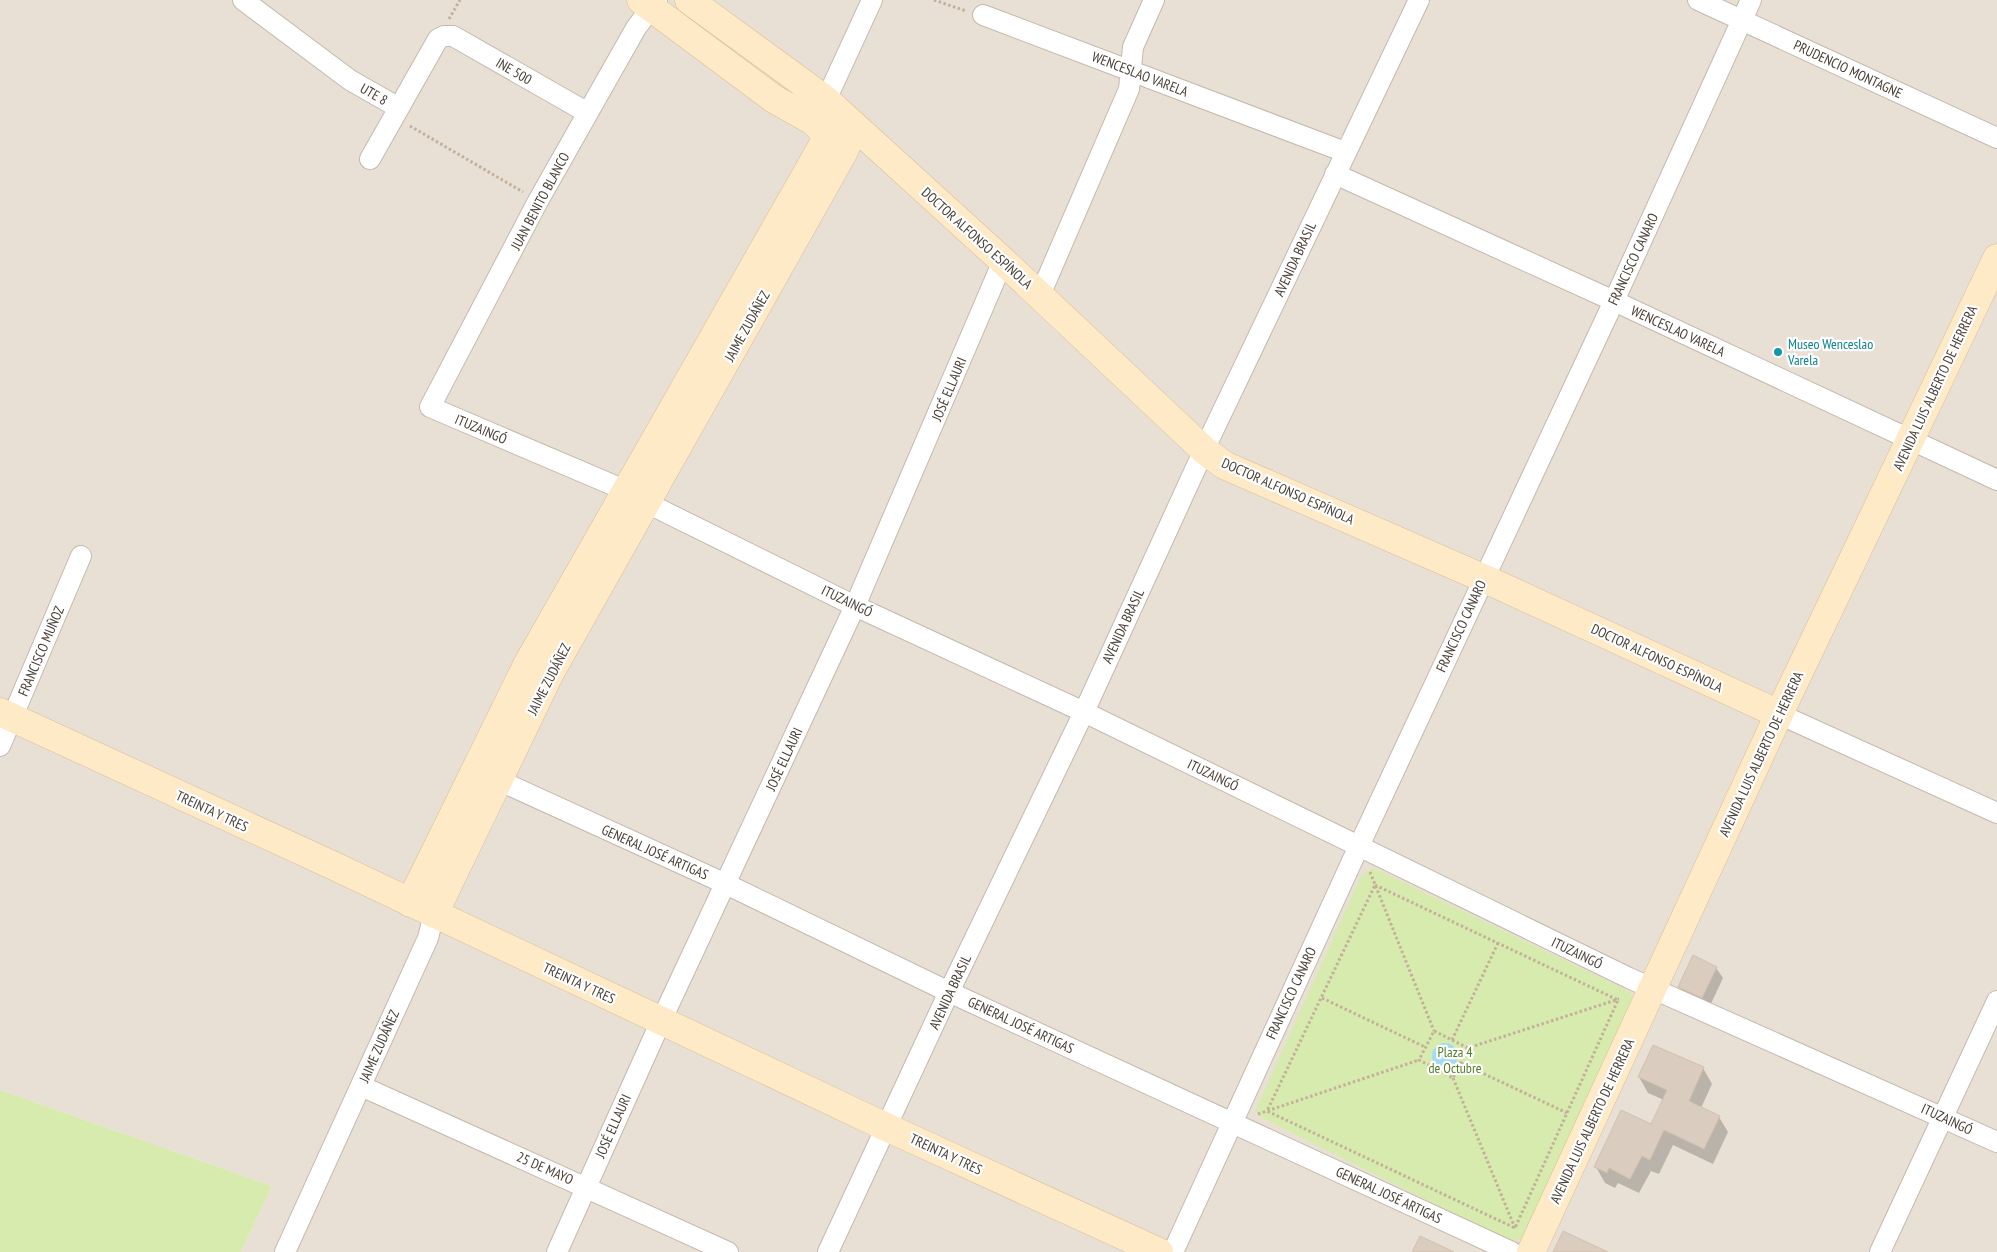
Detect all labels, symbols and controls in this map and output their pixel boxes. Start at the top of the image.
street label: PRUDENCIO MONTAGNE [1791,36,1905,102]
street label: WENCESLAO VARELA [1089,47,1191,101]
street label: INE 500 [493,54,535,88]
street label: UTE 8 [357,79,391,109]
street label: JUAN BENITO BLANCO [506,149,573,254]
street label: DOCTOR ALFONSO ESPÍNOLA [918,183,1037,293]
street label: FRANCISCO CANARO [1604,210,1662,308]
street label: AVENIDA BRASIL [1270,219,1320,299]
street label: JAIME ZUDÁÑEZ [720,288,774,365]
street label: WENCESLAO VARELA [1628,301,1728,361]
street label: AVENIDA LUIS ALBERTO DE HERRERA [1889,302,1981,473]
place label: Museo Wenceslao Varela [1787,335,1873,369]
marker: Museo Wenceslao Varela [1772,346,1784,358]
street label: JOSÉ ELLAURI [927,354,970,425]
street label: ITUZAINGÓ [452,410,510,448]
street label: DOCTOR ALFONSO ESPÍNOLA [1219,454,1357,528]
street label: FRANCISCO CANARO [1432,577,1490,675]
street label: ITUZAINGÓ [818,581,876,621]
street label: AVENIDA BRASIL [1098,586,1148,666]
street label: FRANCISCO MUÑOZ [14,603,68,699]
street label: DOCTOR ALFONSO ESPÍNOLA [1588,620,1726,697]
street label: JAIME ZUDÁÑEZ [523,640,575,719]
street label: AVENIDA LUIS ALBERTO DE HERRERA [1715,668,1807,839]
street label: JOSÉ ELLAURI [761,725,806,794]
street label: ITUZAINGÓ [1184,755,1242,795]
street label: TREINTA Y TRES [173,786,251,836]
street label: GENERAL JOSÉ ARTIGAS [599,820,711,884]
street label: ITUZAINGÓ [1548,933,1606,973]
street label: FRANCISCO CANARO [1262,944,1320,1042]
street label: AVENIDA BRASIL [925,952,975,1032]
street label: TREINTA Y TRES [540,958,618,1008]
street label: GENERAL JOSÉ ARTIGAS [965,993,1077,1057]
street label: JAIME ZUDÁÑEZ [355,1007,403,1086]
street label: AVENIDA LUIS ALBERTO DE HERRERA [1546,1035,1638,1206]
park label: Plaza 4 de Octubre [1428,1043,1482,1077]
street label: JOSÉ ELLAURI [591,1091,635,1161]
street label: ITUZAINGÓ [1918,1099,1976,1139]
street label: TREINTA Y TRES [907,1129,985,1179]
street label: 25 DE MAYO [514,1148,576,1189]
street label: GENERAL JOSÉ ARTIGAS [1333,1163,1445,1227]

